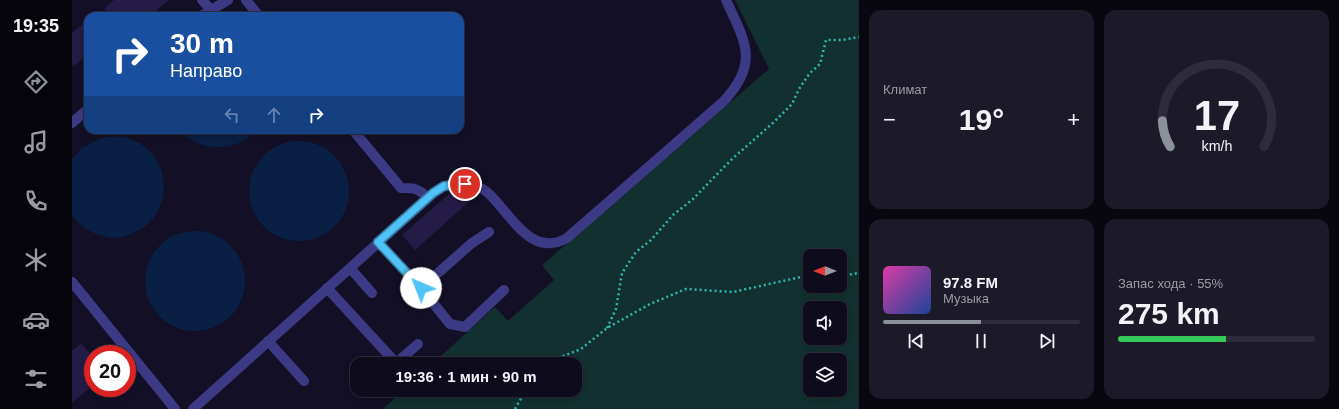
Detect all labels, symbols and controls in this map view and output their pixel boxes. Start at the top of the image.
text: 19:35 [13,16,59,36]
icon: right [104,28,156,80]
text: 30 m [170,28,234,59]
text: Направо [170,61,242,81]
icon: directions [22,68,50,96]
text: Климат [883,82,927,97]
text: 17 [1193,92,1240,139]
text: 19° [959,103,1004,136]
icon: left [221,104,243,126]
icon: ahead [263,104,285,126]
icon: right [305,104,327,126]
text: − [883,107,896,132]
text: + [1067,107,1080,132]
icon: music [22,128,50,156]
text: km/h [1201,138,1232,154]
pin [448,167,482,201]
icon: arrive [454,173,476,195]
icon: phone [22,187,50,215]
icon: climate [22,246,50,274]
north arrow [803,249,847,293]
map controls [803,249,847,397]
position arrow [400,267,442,309]
text: 97.8 FM [943,274,998,291]
text: Запас хода · 55% [1118,276,1223,291]
text: Музыка [943,291,989,306]
text: 275 km [1118,297,1220,330]
button: sound [803,301,847,345]
icon: car [22,306,50,334]
icon: previous [905,330,927,352]
icon: pause [970,330,992,352]
icon: next [1036,330,1058,352]
speed limit sign: 20 [84,345,136,397]
button: layers [803,353,847,397]
icon: filters [22,365,50,393]
text: 19:36 · 1 мин · 90 m [395,368,537,385]

